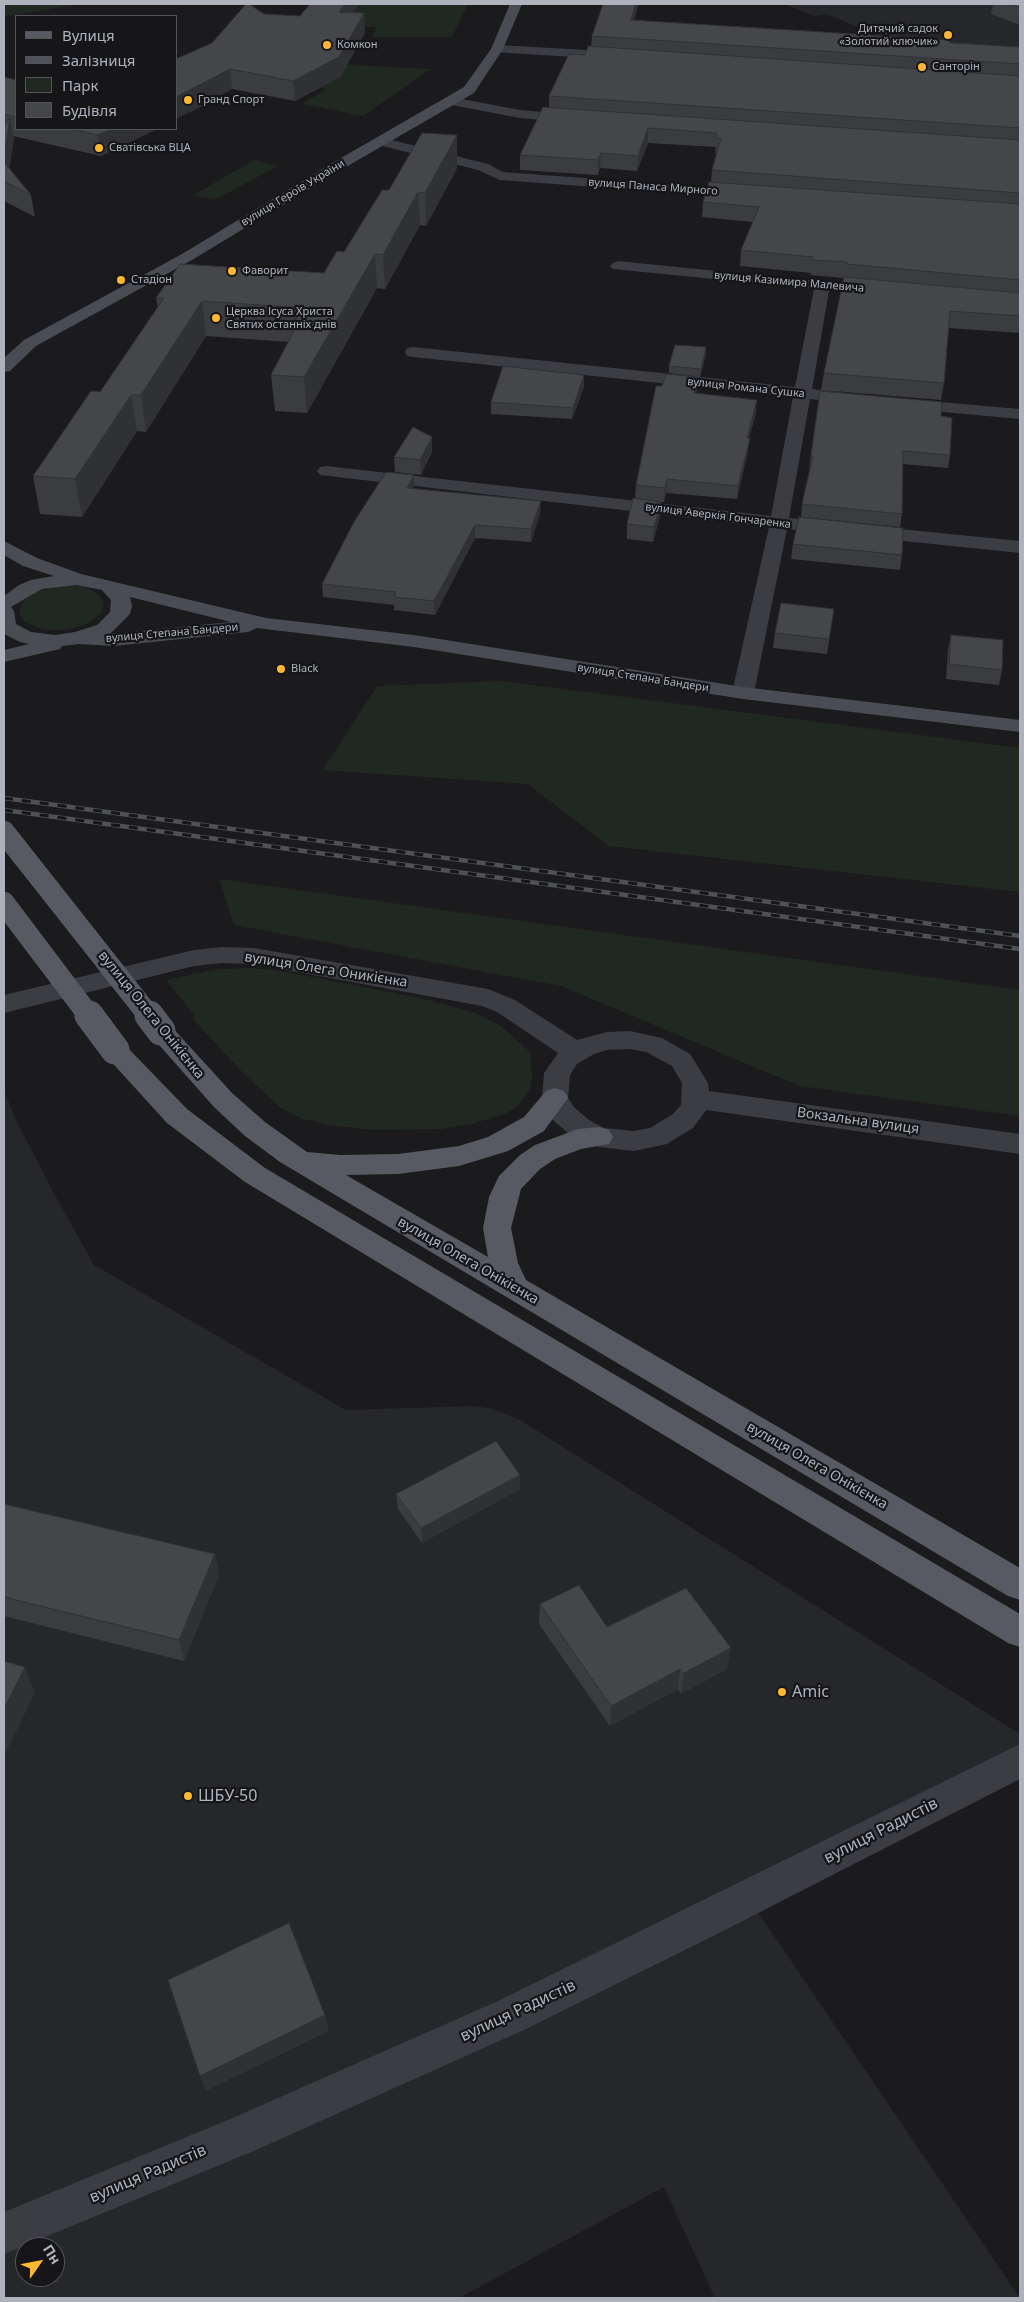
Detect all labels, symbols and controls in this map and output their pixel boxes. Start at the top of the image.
legend [15,15,178,130]
place label: Дитячий садок «Золотий ключик» [839,22,938,48]
text: Вулиця [62,25,115,45]
marker: Дитячий садок «Золотий ключик» [942,29,954,41]
place label: Комкон [337,38,378,52]
marker: Комкон [321,39,333,51]
text: Залізниця [62,50,135,70]
place label: Санторін [932,60,980,74]
marker: Санторін [916,61,928,73]
text: Парк [62,75,98,95]
place label: Гранд Спорт [198,93,264,107]
marker: Гранд Спорт [182,94,194,106]
text: Будівля [62,100,117,120]
place label: Сватівська ВЦА [109,141,191,155]
marker: Сватівська ВЦА [93,142,105,154]
street label: вулиця Героїв України [239,157,347,229]
street label: вулиця Панаса Мирного [588,176,718,198]
place label: Фаворит [242,264,288,278]
marker: Фаворит [226,265,238,277]
street label: вулиця Казимира Малевича [713,269,865,295]
place label: Стадіон [131,273,172,287]
marker: Стадіон [115,274,127,286]
place label: Церква Ісуса Христа Святих останніх днів [226,305,337,331]
marker: Церква Ісуса Христа Святих останніх днів [210,312,222,324]
street label: вулиця Романа Сушка [687,375,805,401]
street label: вулиця Аверкія Гончаренка [644,501,792,531]
street label: вулиця Степана Бандери [105,621,239,645]
street label: вулиця Степана Бандери [576,661,710,695]
place label: Black [291,662,318,676]
marker: Black [275,663,287,675]
street label: вулиця Олега Онікієнка [94,948,208,1082]
street label: вулиця Олега Оникієнка [243,949,409,991]
street label: Вокзальна вулиця [796,1104,920,1138]
street label: вулиця Олега Онікієнка [395,1214,541,1308]
street label: вулиця Олега Онікієнка [744,1419,890,1513]
place label: Amic [792,1682,829,1702]
marker: Amic [776,1686,788,1698]
place label: ШБУ-50 [198,1786,257,1806]
marker: ШБУ-50 [182,1790,194,1802]
street label: вулиця Радистів [821,1794,941,1868]
street label: вулиця Радистів [457,1976,579,2046]
street label: вулиця Радистів [87,2141,209,2207]
north arrow [15,2237,65,2287]
text: Пн [39,2241,66,2268]

